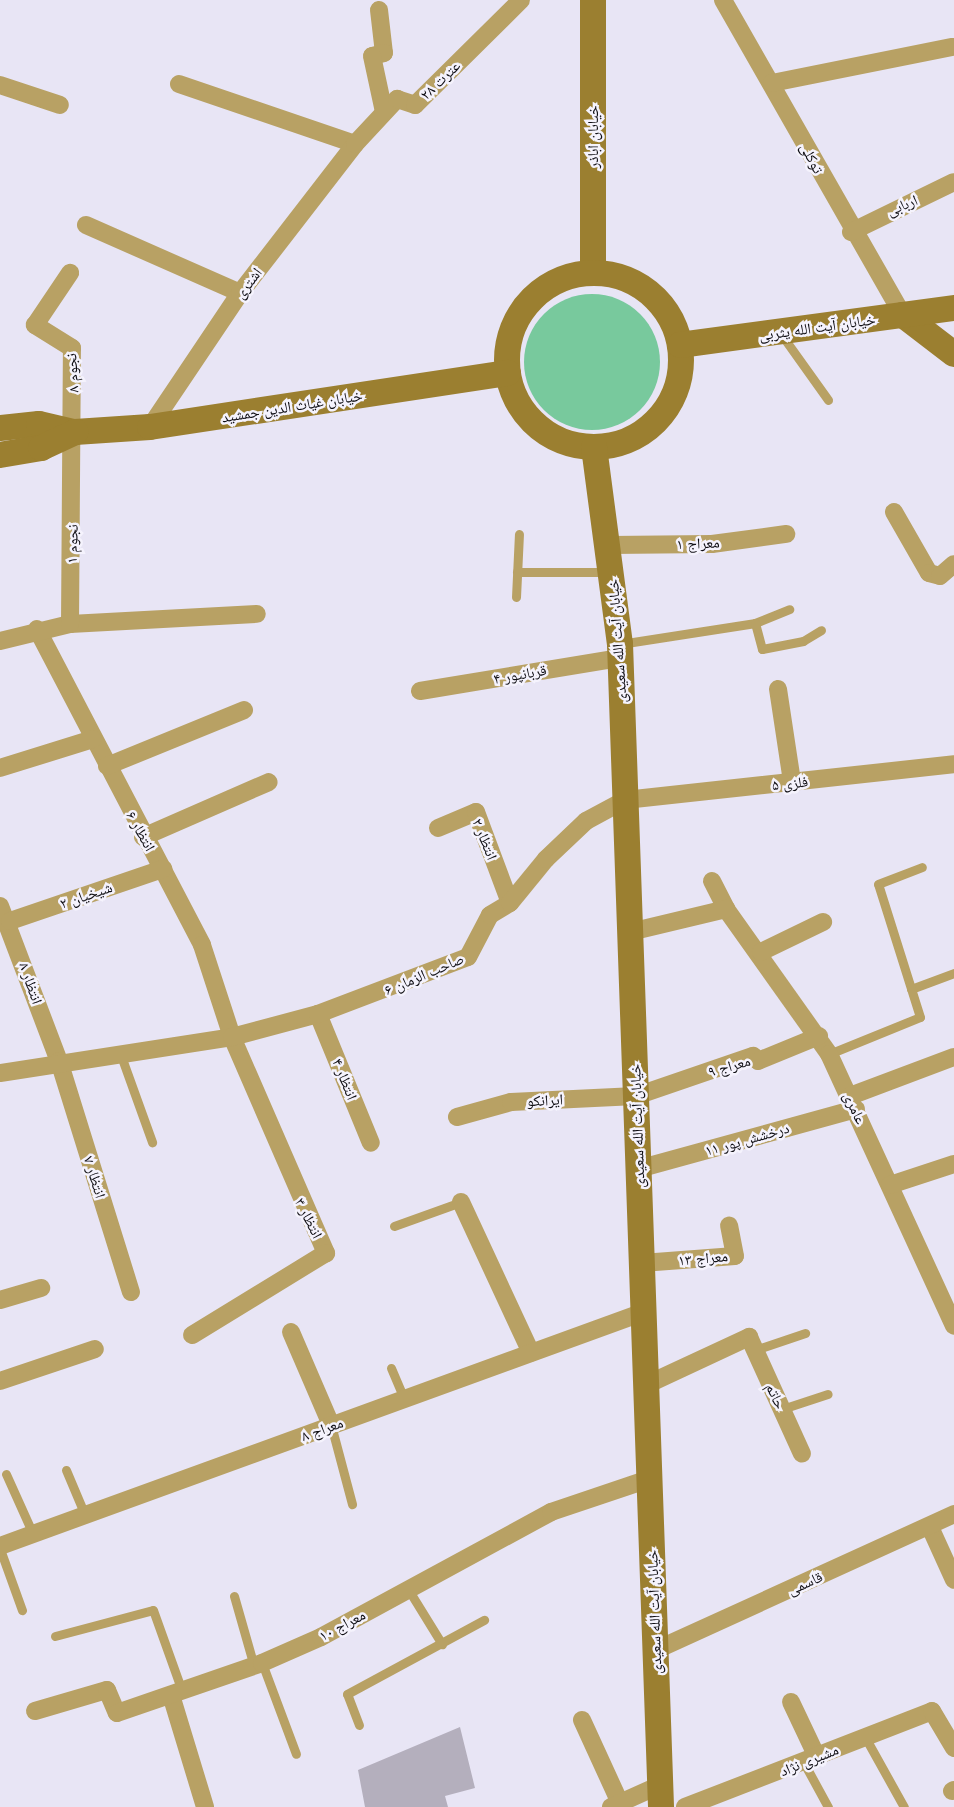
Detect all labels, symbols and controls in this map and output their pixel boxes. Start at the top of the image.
street label: عترت ۲۸ [416,57,464,103]
street label: خیابان اباذر [584,105,602,169]
street label: توکلی [796,139,828,177]
street label: اربابی [884,191,920,219]
street label: اشتری [231,264,265,302]
street label: خیابان آیت الله یثربی [758,310,876,344]
street label: نجوم ۸ [62,353,82,393]
street label: خیابان غیاث الدین جمشید [220,386,364,426]
street label: نجوم ۱ [63,524,81,564]
street label: معراج ۱ [676,533,720,553]
street label: خیابان آیت الله سعیدی [604,578,630,704]
street label: قربانپور ۴ [492,660,548,688]
street label: فلزی ۵ [771,772,809,794]
street label: انتظار ۶ [123,808,159,854]
street label: انتظار ۲ [469,816,501,862]
street label: شیخیان ۲ [57,878,115,912]
street label: صاحب الزمان ۶ [381,949,467,999]
street label: انتظار ۸ [15,960,47,1006]
street label: معراج ۹ [706,1051,752,1081]
street label: انتظار ۴ [329,1056,361,1102]
street label: خیابان آیت الله سعیدی [626,1064,648,1188]
street label: عامری [840,1089,870,1127]
street label: ایرانکو [526,1090,564,1110]
street label: درخشش پور ۱۱ [703,1118,791,1160]
street label: انتظار ۷ [80,1154,110,1200]
street label: انتظار ۳ [291,1195,327,1241]
street label: معراج ۱۳ [677,1247,729,1269]
street label: حاتم [762,1380,790,1412]
street label: معراج ۸ [299,1413,345,1445]
street label: خیابان آیت الله سعیدی [643,1550,665,1674]
street label: قاسمی [785,1567,825,1599]
street label: معراج ۱۰ [316,1605,368,1645]
street label: مشیری نژاد [777,1740,841,1780]

